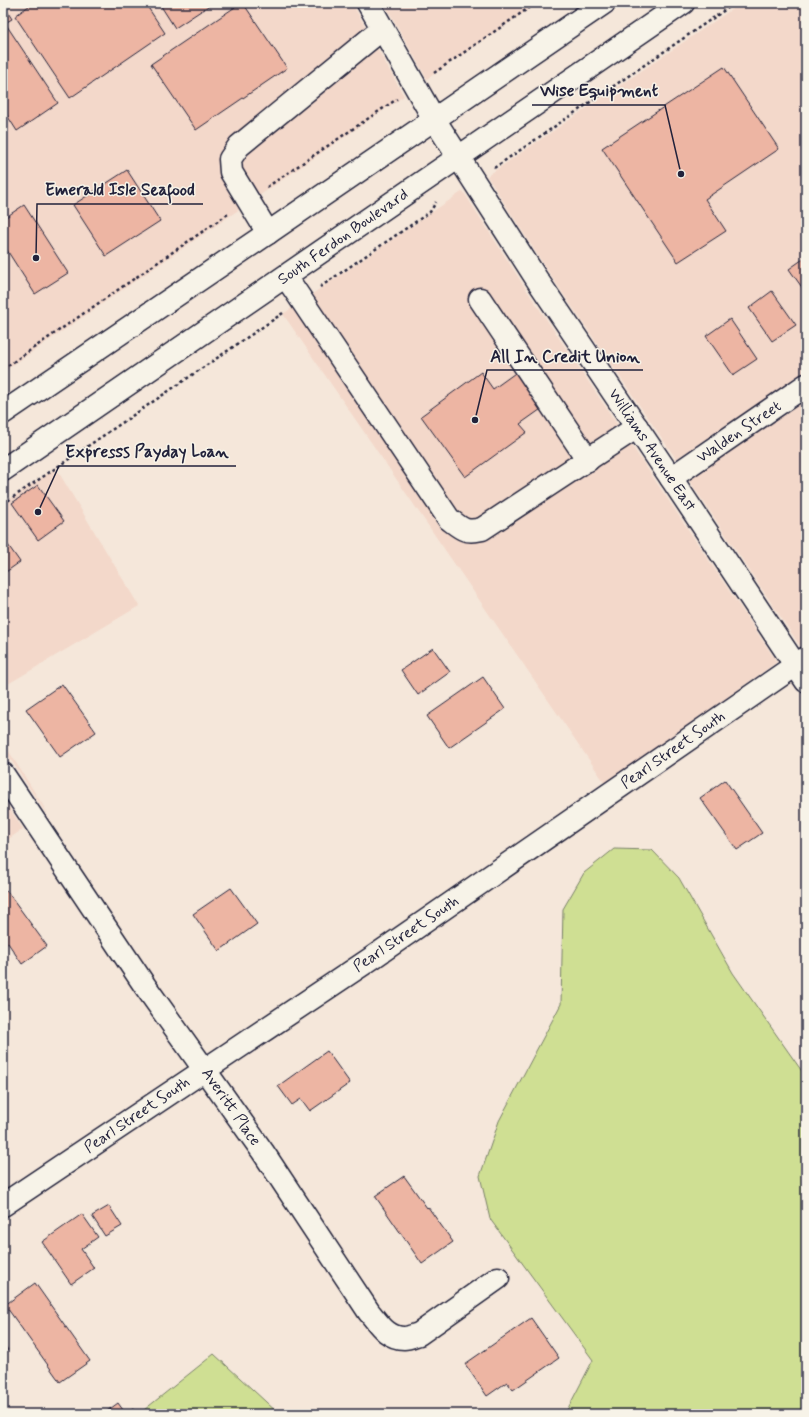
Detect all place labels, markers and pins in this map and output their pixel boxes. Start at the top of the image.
callout: Wise Equipment [532,76,665,105]
callout: Emerald Isle Seafood [37,175,203,204]
callout: All In Credit Union [487,341,643,370]
callout: Expresss Payday Loan [59,437,236,466]

